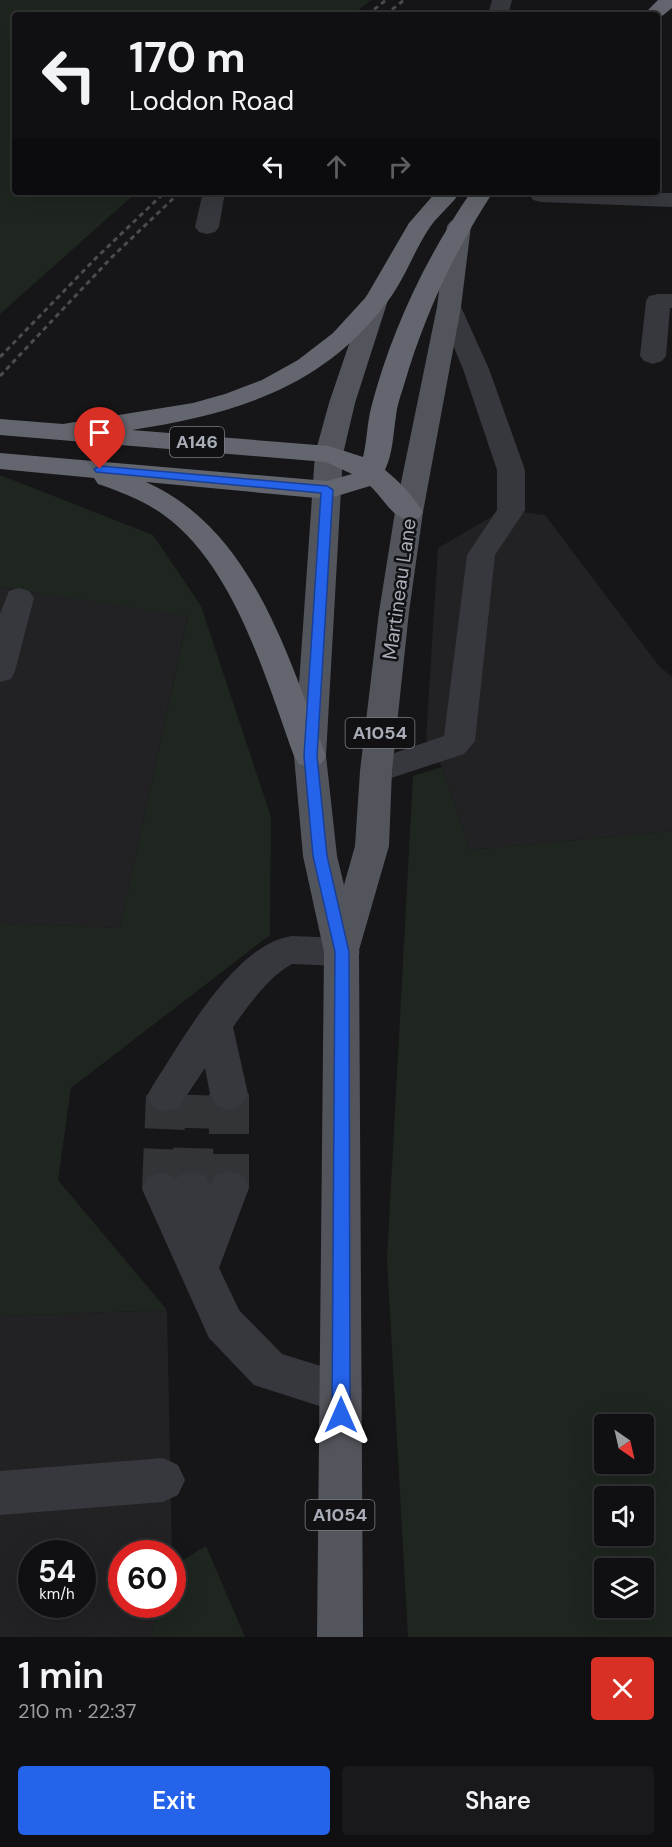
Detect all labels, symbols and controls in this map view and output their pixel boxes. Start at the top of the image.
text: 170 m [129,30,246,85]
icon: left [30,36,108,114]
text: Loddon Road [129,83,294,118]
icon: left [257,150,290,183]
icon: ahead [320,150,353,183]
icon: right [383,150,416,183]
pin [74,407,125,469]
icon: arrive [83,416,116,449]
road number: A146 [170,427,224,457]
street label: Martineau Lane [376,517,422,661]
road number: A1054 [346,718,415,748]
position arrow [309,1383,373,1447]
north arrow [594,1414,654,1474]
map controls [594,1414,654,1618]
button: sound [594,1486,654,1546]
road number: A1054 [306,1500,374,1530]
speed limit sign: 60 [108,1540,186,1618]
text: 54 [38,1552,76,1591]
button: layers [594,1558,654,1618]
text: km/h [39,1584,75,1604]
text: 1 min [18,1652,104,1699]
button: close [591,1657,654,1720]
text: 210 m · 22:37 [18,1698,136,1724]
button: Exit [18,1766,330,1835]
button: Share [342,1766,654,1835]

